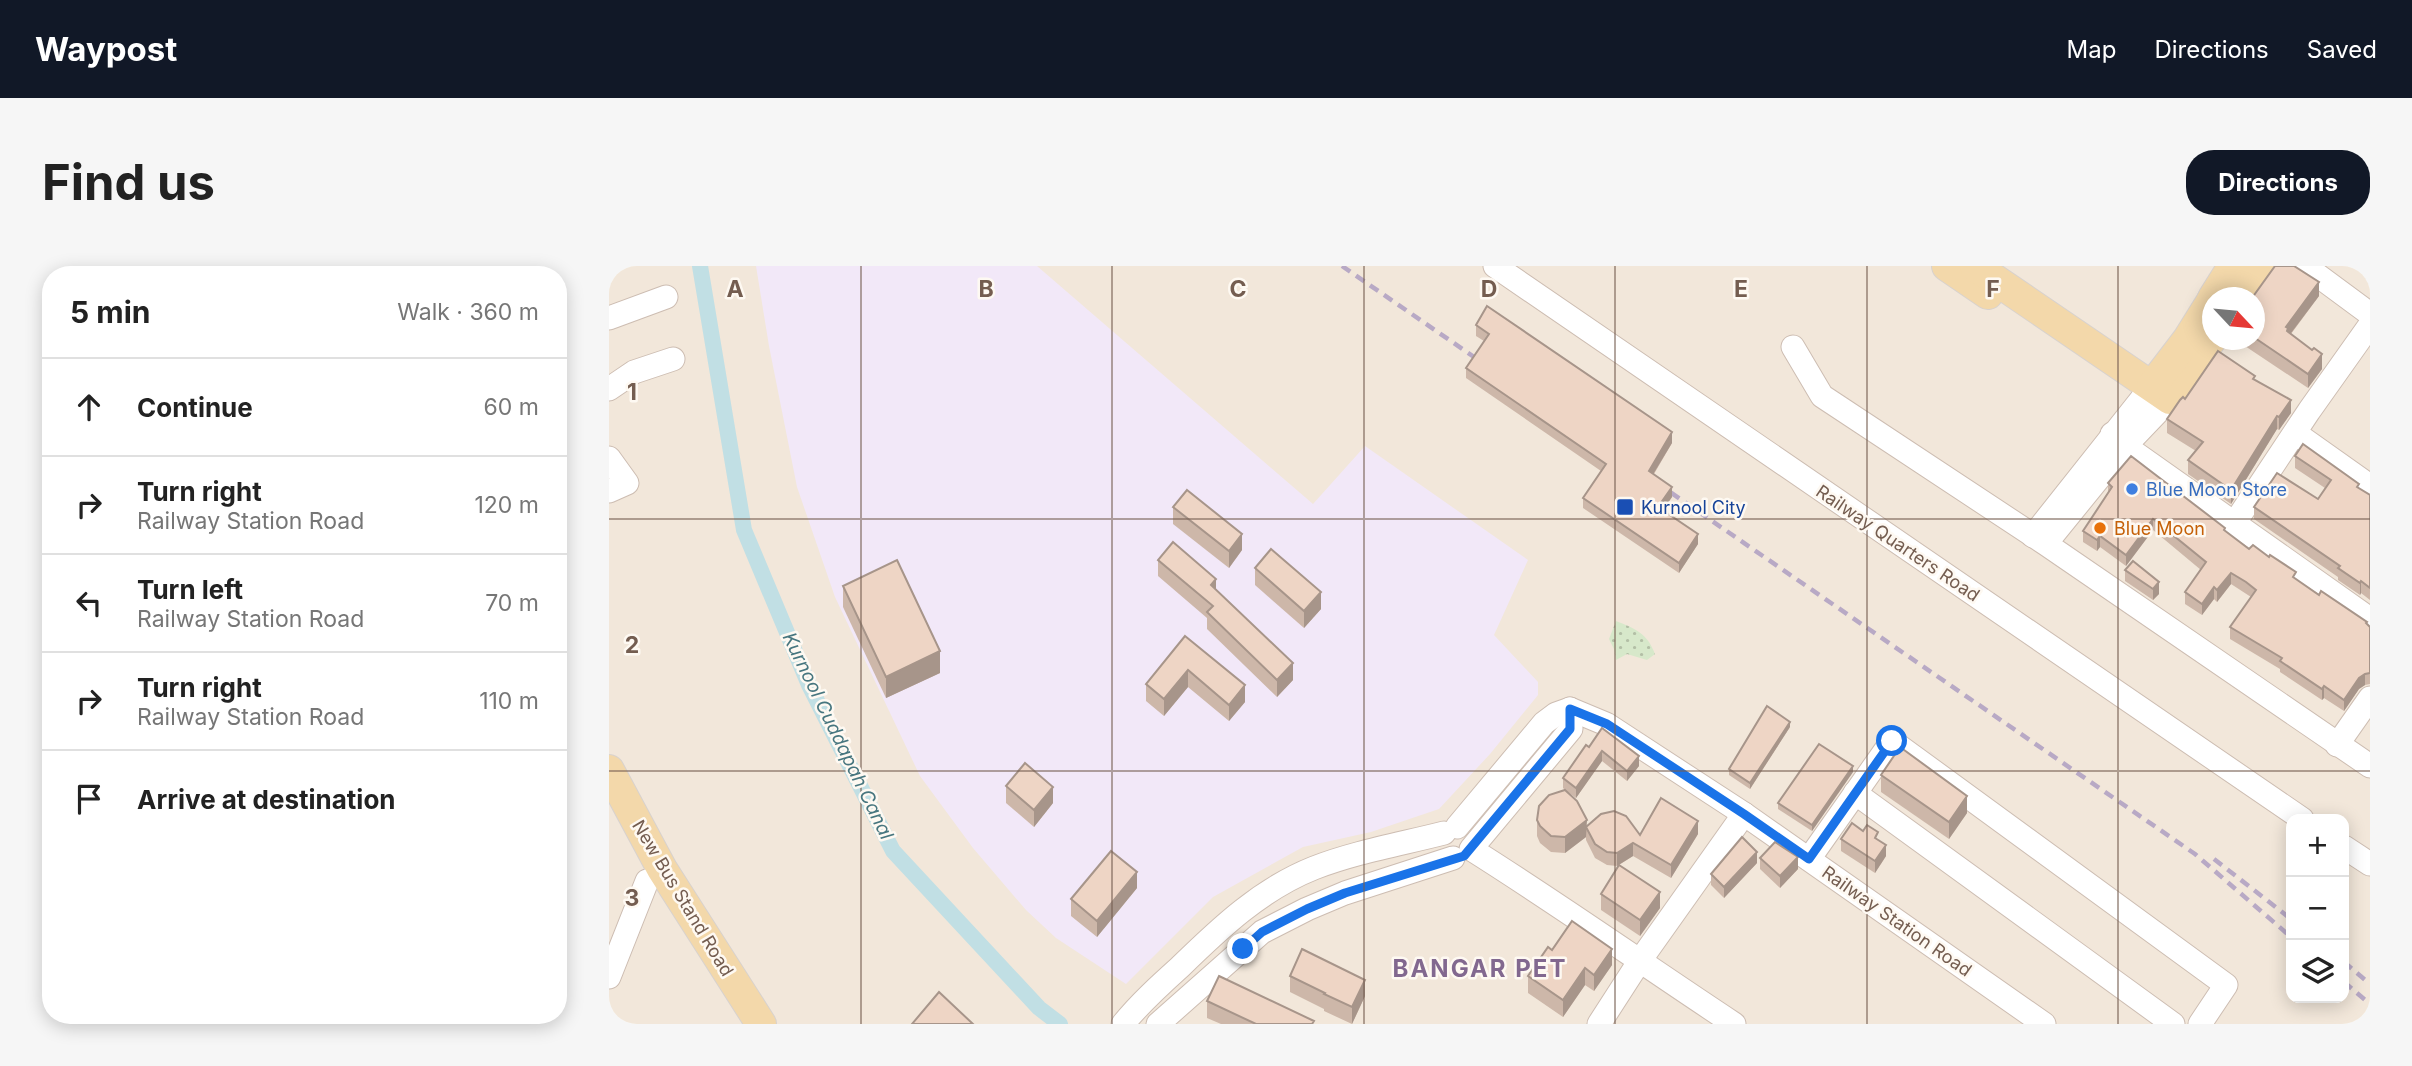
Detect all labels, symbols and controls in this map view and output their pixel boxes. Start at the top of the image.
text: Waypost [35,29,177,69]
text: Map [2067,35,2116,64]
text: Directions [2154,35,2269,64]
text: Saved [2307,35,2377,64]
button: Directions [2186,150,2370,215]
text: Find us [42,153,215,212]
text: A [726,275,744,303]
text: B [978,275,994,303]
text: C [1229,275,1247,303]
text: D [1481,275,1497,303]
text: E [1734,275,1748,303]
text: F [1986,275,2000,303]
north arrow [2202,287,2265,350]
text: 5 min [70,294,150,330]
text: Walk · 360 m [397,298,539,326]
text: 1 [627,378,637,406]
icon: ahead [70,388,108,426]
text: Continue [137,392,253,423]
text: 60 m [484,393,539,421]
text: Turn right [137,476,262,507]
place label: Blue Moon Store [2146,479,2287,500]
street label: Railway Quarters Road [1812,480,1984,606]
marker: Blue Moon Store [2124,481,2140,497]
icon: right [70,486,108,524]
text: 120 m [474,491,539,519]
marker: Kurnool City [1615,497,1635,517]
place label: Kurnool City [1641,497,1746,518]
text: Railway Station Road [137,507,364,535]
place label: Blue Moon [2114,518,2205,539]
marker: Blue Moon [2092,520,2108,536]
text: Turn left [137,574,243,605]
icon: left [70,584,108,622]
text: 70 m [485,589,539,617]
text: Railway Station Road [137,605,364,633]
water label: Kurnool Cuddapah Canal [778,629,898,844]
text: 2 [625,631,639,659]
text: Turn right [137,672,262,703]
icon: right [70,682,108,720]
text: 110 m [479,687,539,715]
text: Railway Station Road [137,703,364,731]
route start [1876,725,1907,756]
icon: arrive [70,780,108,818]
text: Arrive at destination [137,784,396,815]
map controls [2286,814,2349,1003]
button: + [2286,814,2349,877]
street label: New Bus Stand Road [628,816,738,980]
street label: Railway Station Road [1818,861,1976,981]
button: − [2286,877,2349,940]
text: 3 [625,884,639,912]
route end [1227,933,1258,964]
button: layers [2286,940,2349,1003]
district label: BANGAR PET [1393,954,1567,983]

